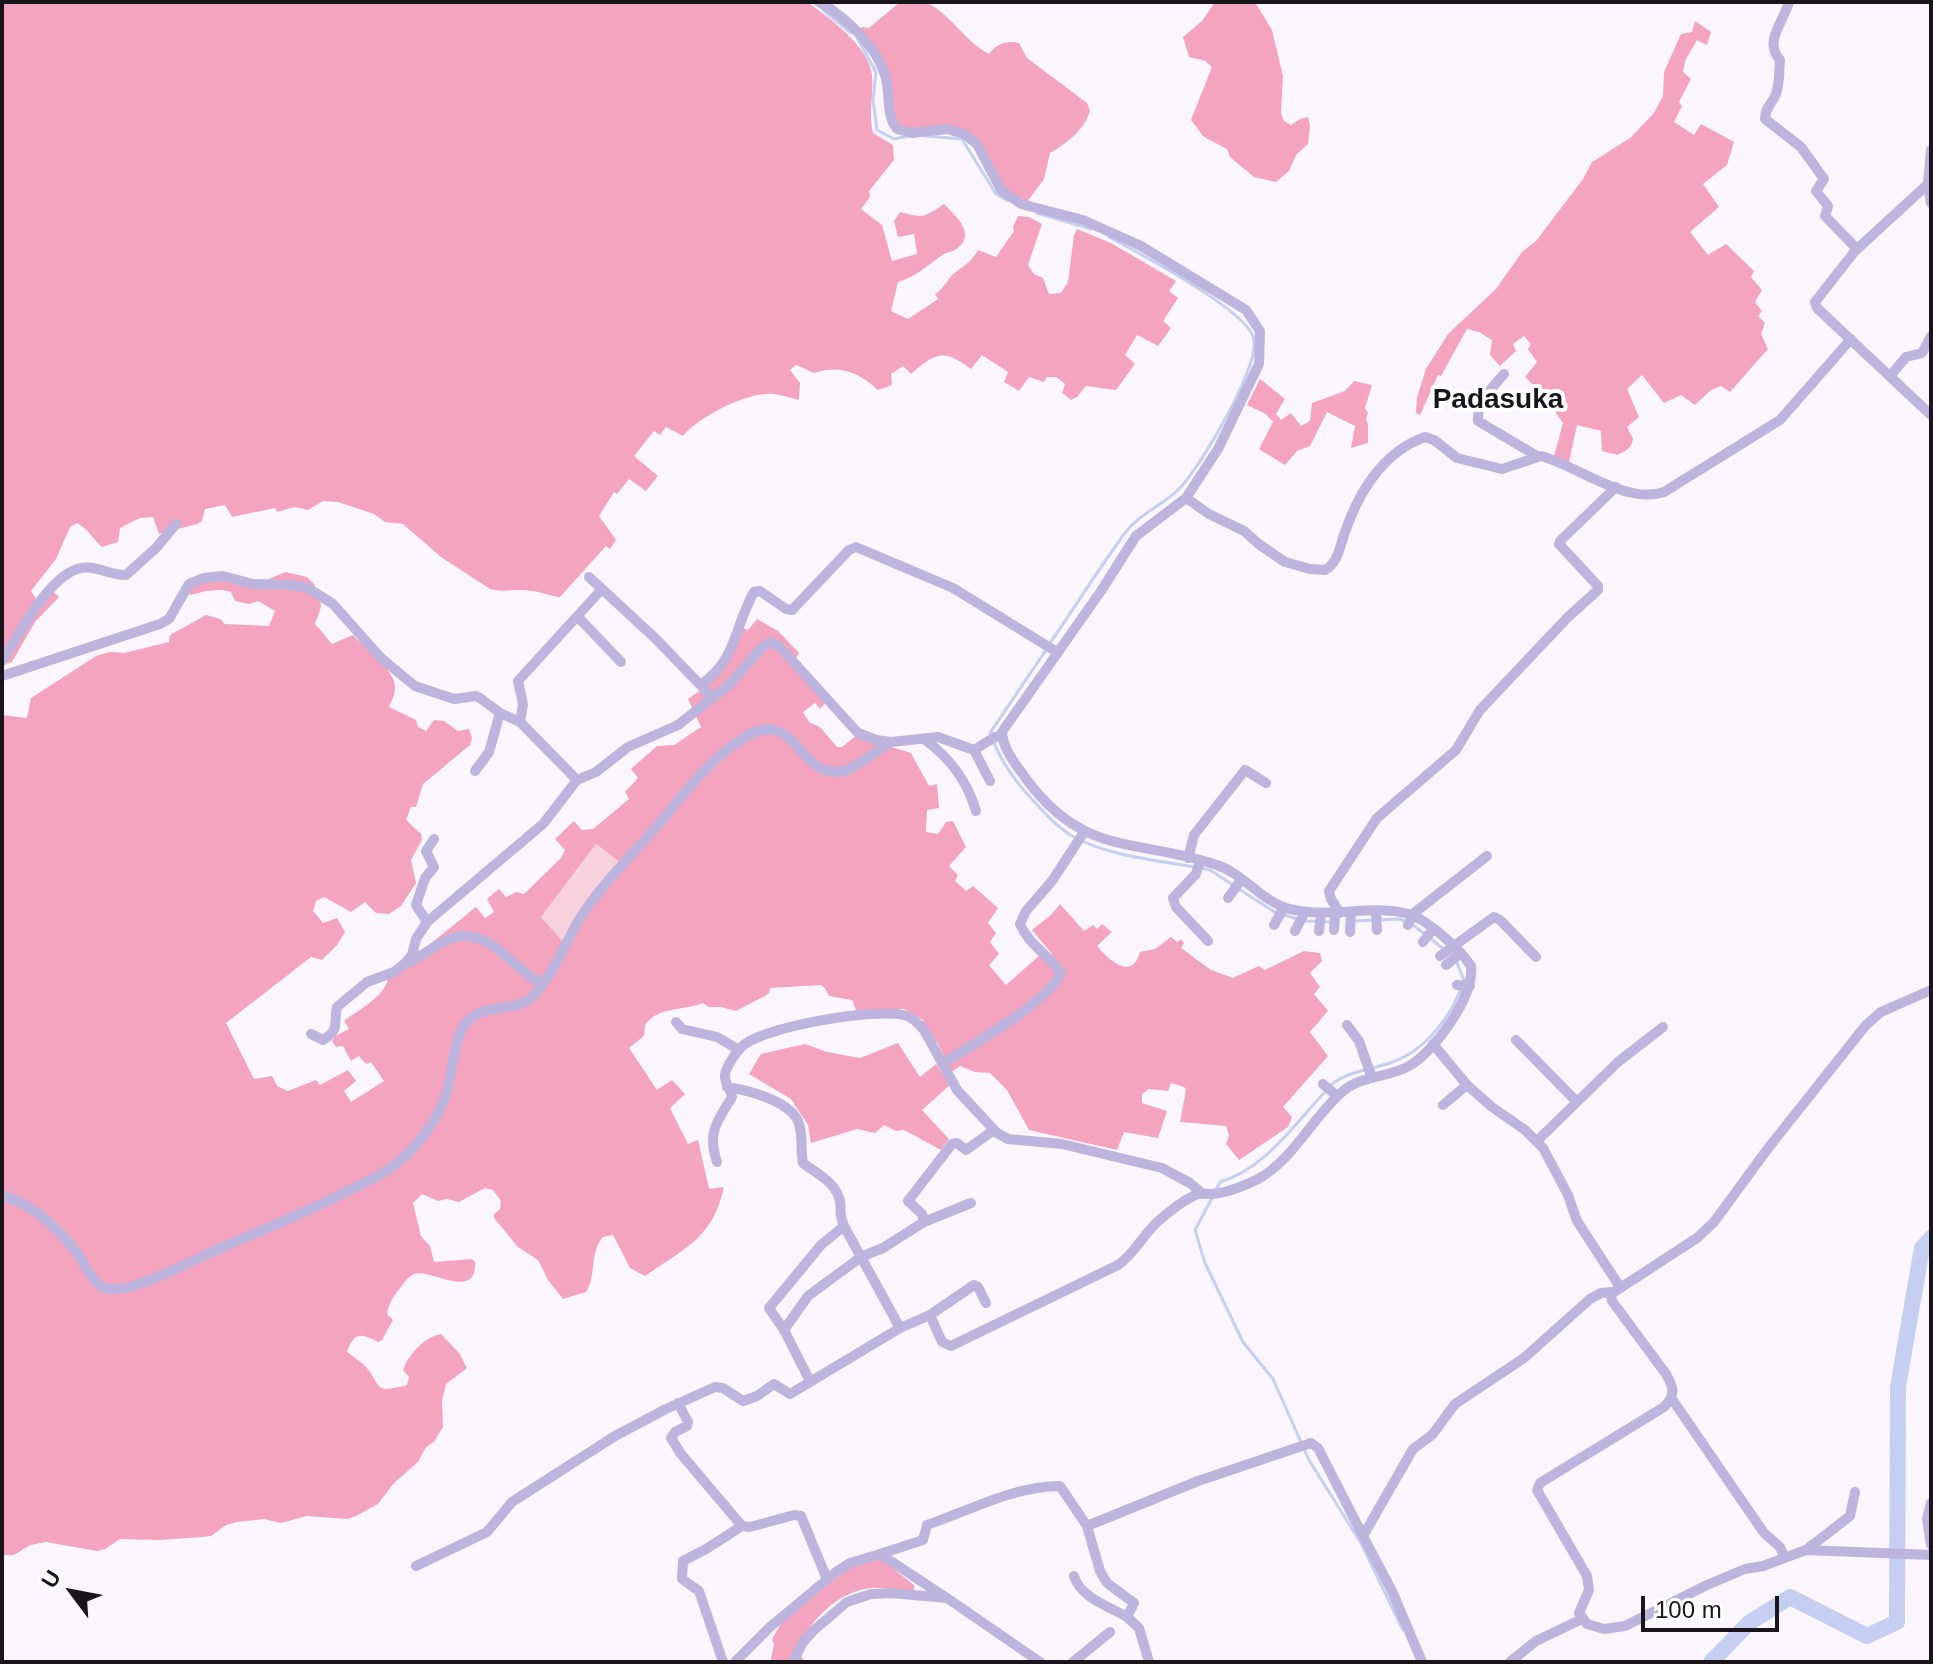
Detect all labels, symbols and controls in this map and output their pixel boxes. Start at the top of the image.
district label: Padasuka [1433,383,1563,417]
north arrow [32,1552,112,1632]
text: U [36,1566,66,1592]
scale bar [1645,1580,1783,1630]
text: 100 m [1655,1596,1722,1623]

